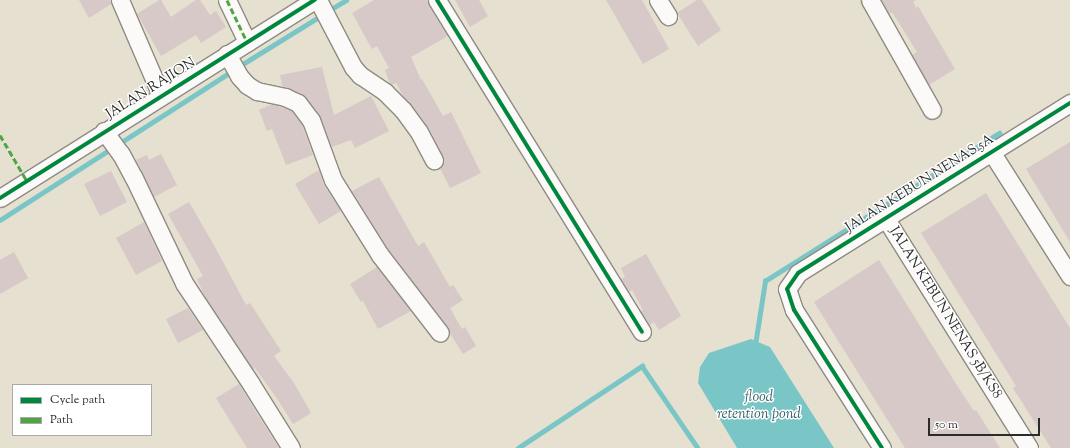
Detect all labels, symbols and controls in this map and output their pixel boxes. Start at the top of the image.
street label: JALAN RAJION [103,55,199,123]
street label: JALAN KEBUN NENAS 5A [843,131,997,237]
street label: JALAN KEBUN NENAS 5B/KS8 [885,224,1005,402]
legend [12,384,152,436]
water label: flood retention pond [717,388,801,423]
text: Cycle path [50,391,105,409]
scale bar [930,410,1042,436]
text: Path [50,411,73,429]
text: 50 m [935,416,958,434]

